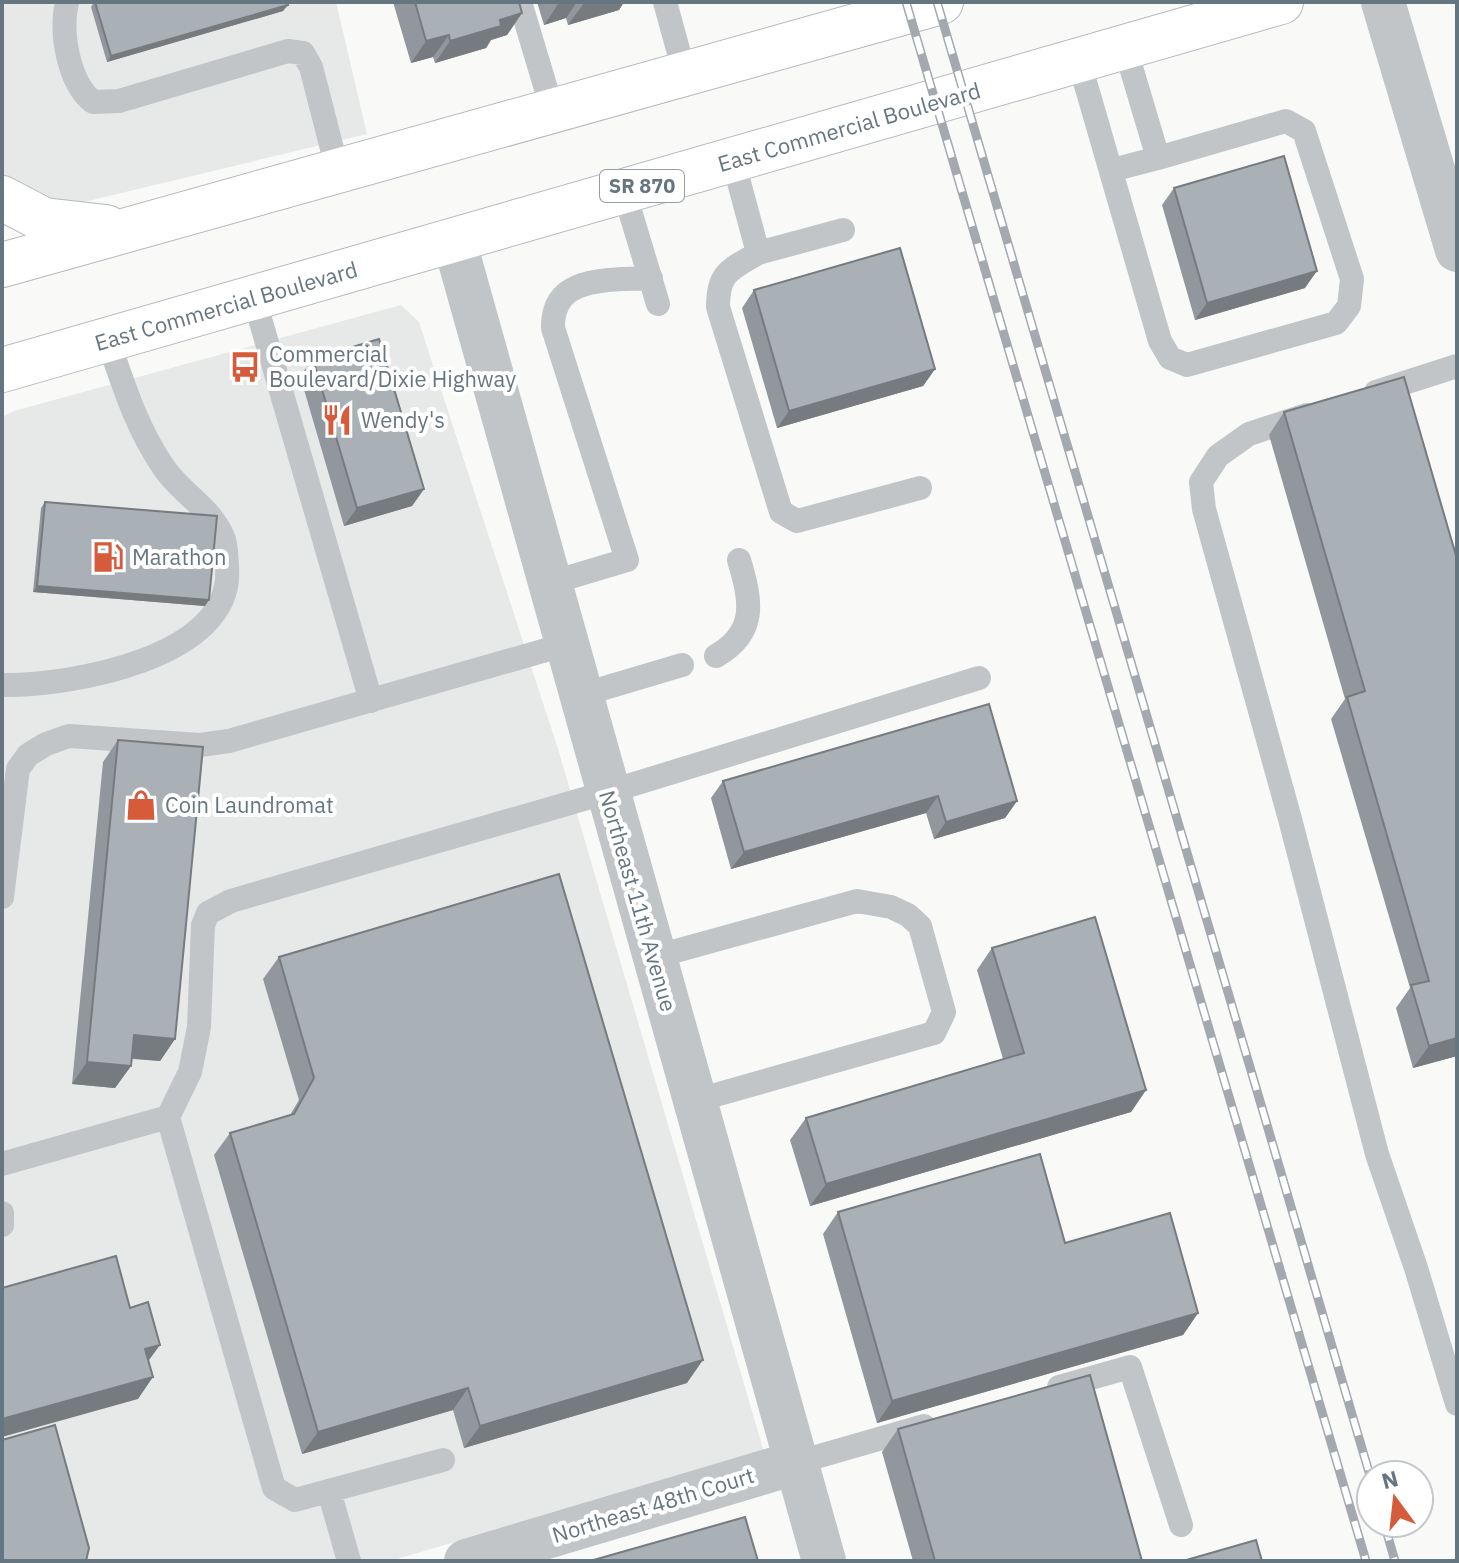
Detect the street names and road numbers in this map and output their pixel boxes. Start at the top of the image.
street label: East Commercial Boulevard [714,75,984,178]
road number: SR 870 [600,170,684,202]
street label: East Commercial Boulevard [91,254,361,357]
street label: Northeast 11th Avenue [593,787,684,1015]
street label: Northeast 48th Court [548,1460,757,1549]

